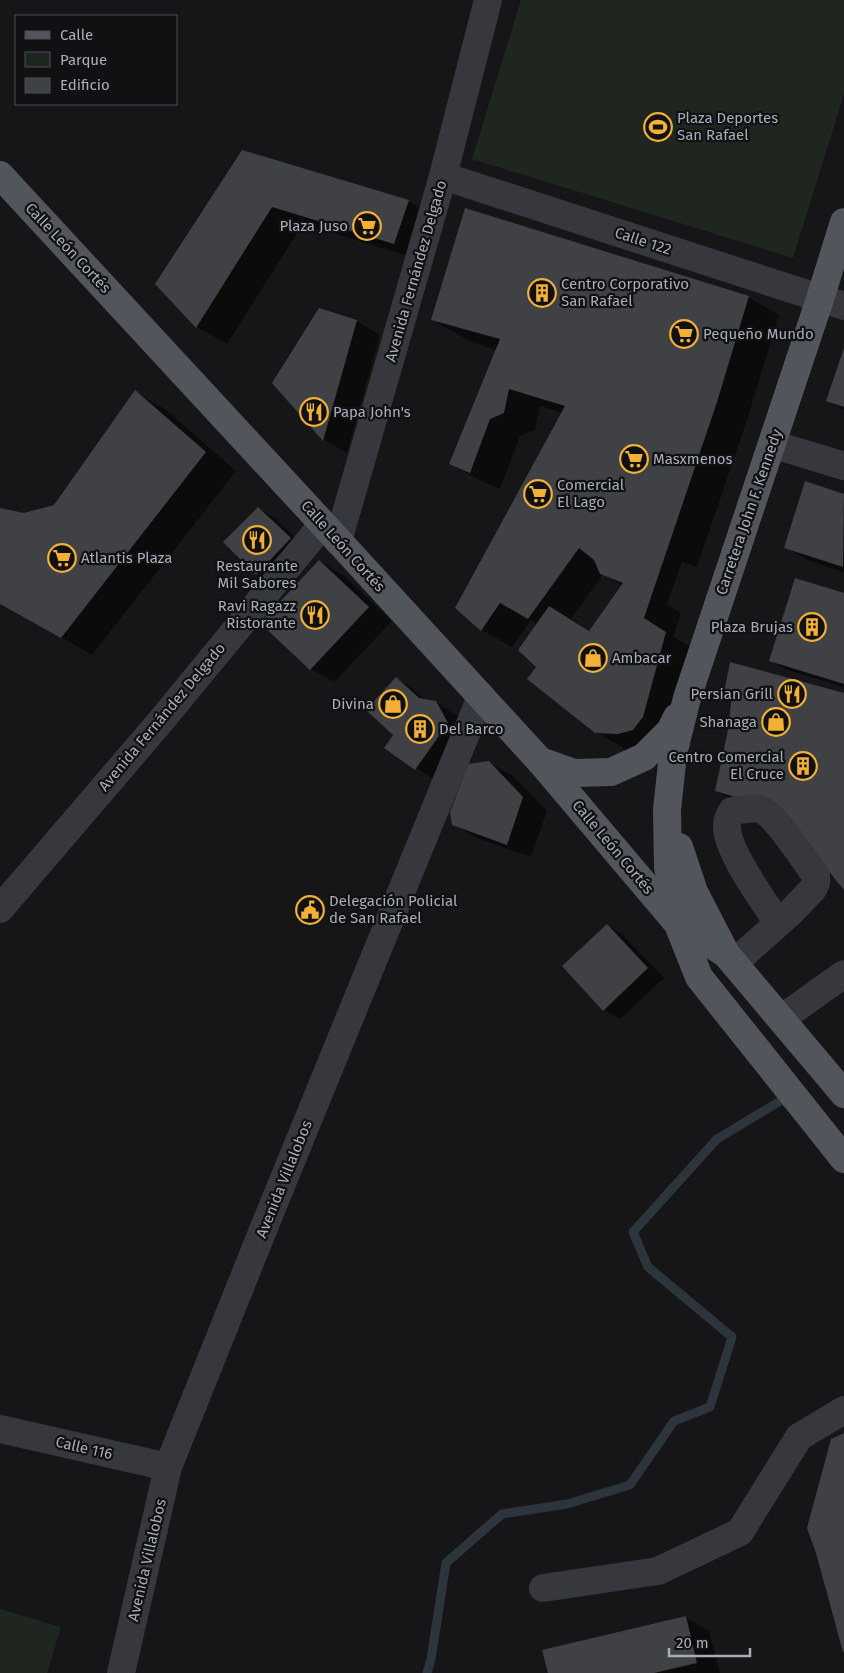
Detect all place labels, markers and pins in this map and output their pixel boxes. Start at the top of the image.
place label: Plaza Deportes San Rafael [677,109,778,144]
sports icon: Plaza Deportes San Rafael [643,112,673,142]
supermarket icon: Plaza Juso [352,211,382,241]
place label: Plaza Juso [279,217,348,235]
place label: Centro Corporativo San Rafael [561,275,689,310]
building icon: Centro Corporativo San Rafael [527,278,557,308]
supermarket icon: Pequeño Mundo [669,319,699,349]
place label: Pequeño Mundo [703,325,814,343]
restaurant icon: Papa John's [299,397,329,427]
place label: Papa John's [333,403,411,421]
supermarket icon: Masxmenos [619,444,649,474]
place label: Masxmenos [653,450,732,468]
place label: Comercial El Lago [557,476,625,511]
supermarket icon: Comercial El Lago [523,479,553,509]
restaurant icon: Restaurante Mil Sabores [242,525,272,555]
supermarket icon: Atlantis Plaza [47,543,77,573]
place label: Atlantis Plaza [81,549,172,567]
place label: Restaurante Mil Sabores [216,557,298,592]
place label: Ravi Ragazz Ristorante [218,597,296,632]
restaurant icon: Ravi Ragazz Ristorante [300,600,330,630]
building icon: Plaza Brujas [797,612,827,642]
place label: Plaza Brujas [711,618,793,636]
shop icon: Ambacar [578,643,608,673]
place label: Ambacar [612,649,672,667]
restaurant icon: Persian Grill [777,679,807,709]
place label: Persian Grill [691,685,774,703]
shop icon: Divina [378,689,408,719]
place label: Divina [332,695,374,713]
shop icon: Shanaga [761,707,791,737]
place label: Shanaga [699,713,757,731]
building icon: Del Barco [405,714,435,744]
place label: Del Barco [439,720,503,738]
place label: Centro Comercial El Cruce [668,748,785,783]
building icon: Centro Comercial El Cruce [788,751,818,781]
place label: Delegación Policial de San Rafael [329,892,458,927]
public building icon: Delegación Policial de San Rafael [295,895,325,925]

